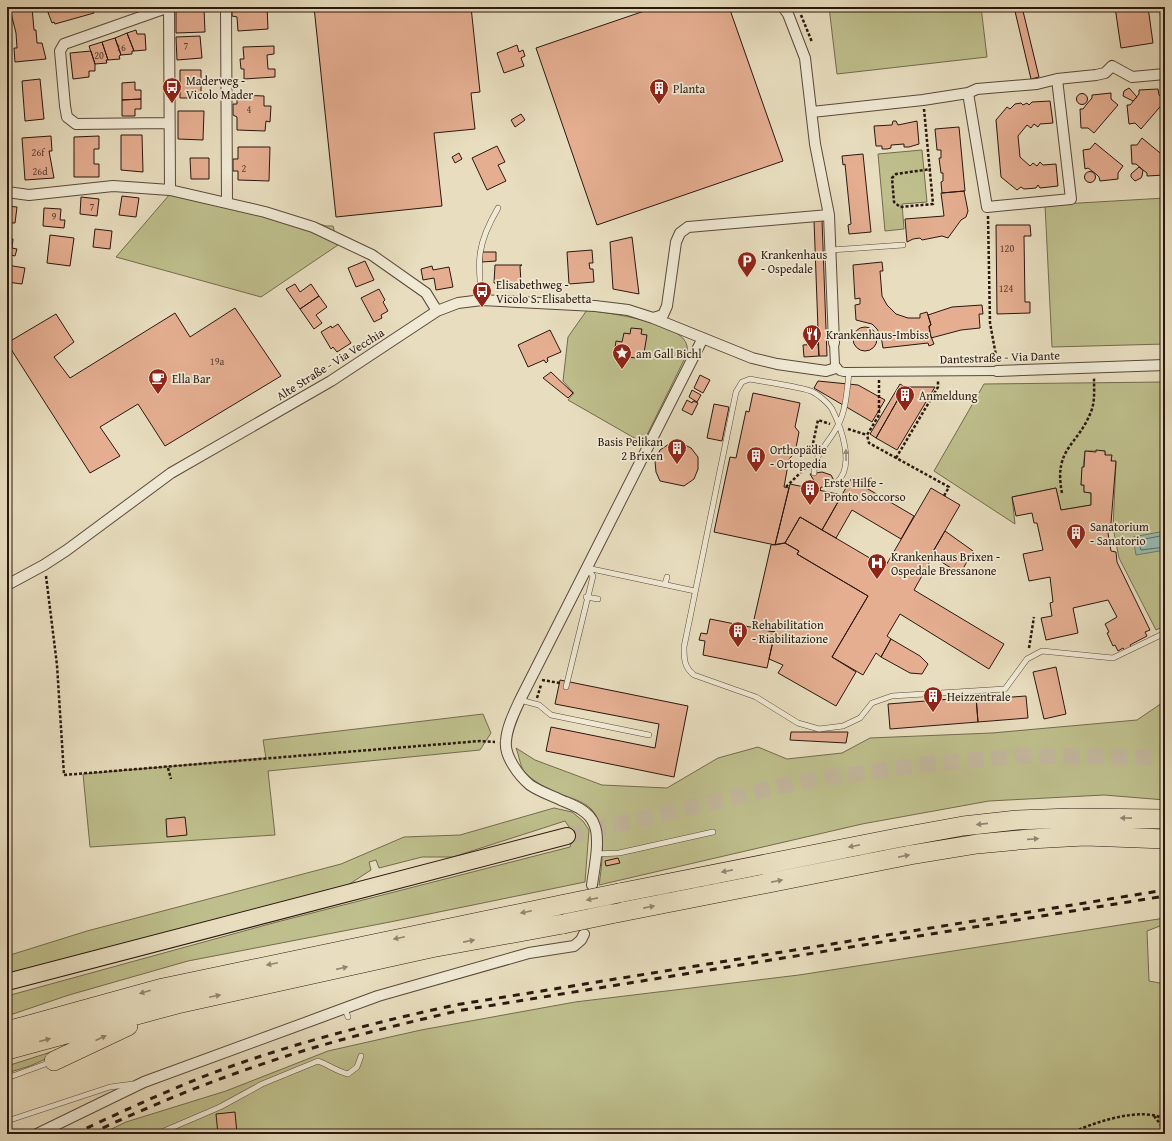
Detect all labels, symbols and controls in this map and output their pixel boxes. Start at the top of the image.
house number: 7 [184,38,189,53]
house number: 16 [116,40,126,55]
house number: 20 [94,48,104,63]
place label: Maderweg - Vicolo Mader [186,72,253,103]
bus stop icon: Maderweg - Vicolo Mader [161,76,183,104]
building icon: Planta [648,77,670,105]
place label: Planta [673,80,705,97]
house number: 4 [247,102,252,117]
house number: 26f [32,145,46,160]
house number: 2 [242,161,247,176]
house number: 26d [33,164,48,179]
house number: 7 [90,199,95,214]
house number: 9 [52,209,57,224]
house number: 120 [1000,241,1014,256]
place label: Krankenhaus - Ospedale [761,246,827,277]
parking icon: Krankenhaus - Ospedale [736,250,758,278]
place label: Elisabethweg - Vicolo S. Elisabetta [496,276,592,307]
bus stop icon: Elisabethweg - Vicolo S. Elisabetta [471,280,493,308]
house number: 124 [999,281,1013,296]
restaurant icon: Krankenhaus-Imbiss [801,323,823,351]
street label: Alte Straße - Via Vecchia [273,324,388,404]
place label: Krankenhaus-Imbiss [826,326,929,343]
place icon: am Gall Bichl [611,342,633,370]
place label: am Gall Bichl [636,345,702,362]
street label: Dantestraße - Via Dante [940,346,1061,368]
house number: 19a [210,354,224,369]
cafe icon: Ella Bar [147,367,169,395]
place label: Ella Bar [172,370,211,387]
building icon: Anmeldung [894,384,916,412]
place label: Anmeldung [919,387,977,404]
place label: Basis Pelikan 2 Brixen [598,433,663,464]
building icon: Basis Pelikan 2 Brixen [666,437,688,465]
place label: Orthopädie - Ortopedia [770,441,827,472]
building icon: Orthopädie - Ortopedia [745,445,767,473]
one-way arrow [842,449,849,462]
place label: Erste Hilfe - Pronto Soccorso [824,474,906,505]
building icon: Erste Hilfe - Pronto Soccorso [799,478,821,506]
place label: Sanatorium - Sanatorio [1090,518,1149,549]
building icon: Sanatorium - Sanatorio [1065,522,1087,550]
place label: Krankenhaus Brixen - Ospedale Bressanone [891,548,1000,579]
hospital icon: Krankenhaus Brixen - Ospedale Bressanone [866,552,888,580]
place label: Rehabilitation - Riabilitazione [752,616,828,647]
building icon: Rehabilitation - Riabilitazione [727,620,749,648]
building icon: Heizzentrale [922,685,944,713]
place label: Heizzentrale [947,688,1011,705]
one-way arrow [1119,815,1132,821]
one-way arrow [976,821,988,827]
one-way arrow [1027,835,1039,842]
one-way arrow [848,843,860,849]
one-way arrow [898,852,910,858]
one-way arrow [721,869,733,875]
one-way arrow [770,878,783,884]
one-way arrow [585,896,598,902]
one-way arrow [643,903,655,909]
one-way arrow [520,909,532,915]
one-way arrow [393,935,405,941]
one-way arrow [463,938,475,944]
one-way arrow [266,962,278,968]
one-way arrow [336,965,348,971]
one-way arrow [139,990,151,996]
one-way arrow [208,992,221,998]
one-way arrow [96,1035,108,1041]
one-way arrow [38,1036,51,1042]

